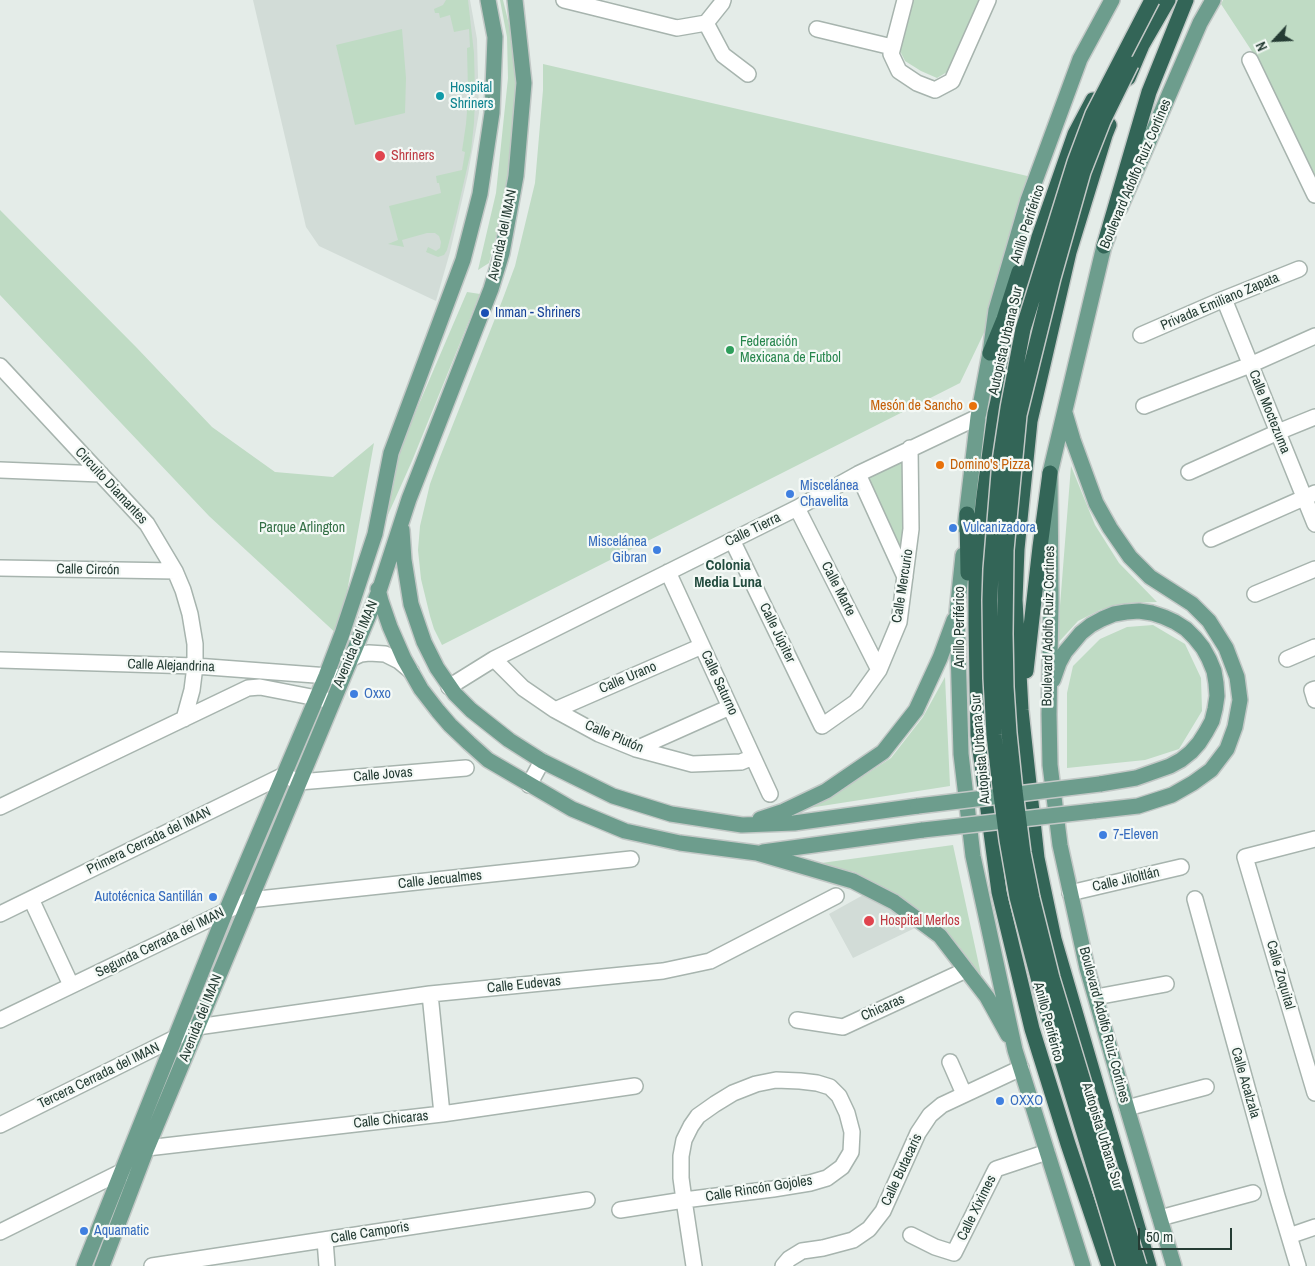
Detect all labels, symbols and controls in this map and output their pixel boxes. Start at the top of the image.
north arrow [1250,15,1300,65]
text: N [1251,39,1271,54]
place label: Hospital Shriners [450,80,493,112]
marker: Hospital Shriners [434,90,446,102]
street label: Boulevard Adolfo Ruiz Cortines [1097,97,1175,251]
place label: Shriners [391,148,434,164]
marker: Shriners [373,149,387,163]
street label: Anillo Periférico [1007,183,1049,265]
street label: Avenida del IMAN [485,188,521,282]
street label: Privada Emiliano Zapata [1158,269,1282,335]
street label: Autopista Urbana Sur [985,285,1027,397]
place label: Inman - Shriners [495,305,580,321]
marker: Inman - Shriners [479,307,491,319]
place label: Federación Mexicana de Futbol [740,334,841,367]
marker: Federación Mexicana de Futbol [724,344,736,356]
street label: Calle Moctezuma [1245,368,1293,456]
place label: Mesón de Sancho [870,398,963,414]
marker: Mesón de Sancho [967,400,979,412]
street label: Circuito Diamantes [71,444,151,528]
place label: Domino's Pizza [950,457,1030,473]
marker: Domino's Pizza [934,459,946,471]
place label: Miscelánea Chavelita [800,478,859,511]
marker: Miscelánea Chavelita [784,488,796,500]
street label: Calle Tierra [722,509,784,551]
park label: Parque Arlington [259,520,345,536]
place label: Vulcanizadora [963,520,1036,536]
marker: Vulcanizadora [947,522,959,534]
place label: Miscelánea Gibran [588,534,647,566]
marker: Miscelánea Gibran [651,544,663,556]
street label: Boulevard Adolfo Ruiz Cortines [1039,545,1059,707]
street label: Calle Mercurio [889,548,917,624]
district label: Colonia Media Luna [694,557,762,592]
street label: Calle Marte [817,559,859,619]
street label: Calle Circón [56,561,120,579]
street label: Anillo Periférico [952,586,968,668]
street label: Avenida del IMAN [330,598,382,690]
street label: Calle Júpiter [755,600,799,666]
street label: Calle Saturno [697,648,741,718]
street label: Calle Alejandrina [127,656,215,676]
street label: Calle Urano [597,658,659,698]
place label: Oxxo [364,686,391,702]
marker: Oxxo [348,688,360,700]
street label: Autopista Urbana Sur [968,693,994,805]
street label: Calle Plutón [582,717,646,757]
street label: Calle Jovas [353,764,413,786]
street label: Primera Cerrada del IMAN [84,804,214,878]
place label: 7-Eleven [1113,827,1158,843]
marker: 7-Eleven [1097,829,1109,841]
street label: Calle Jiloltlán [1091,864,1161,896]
street label: Calle Jecualmes [397,867,483,893]
place label: Autotécnica Santillán [95,889,203,905]
marker: Autotécnica Santillán [207,891,219,903]
street label: Segunda Cerrada del IMAN [93,905,227,981]
place label: Hospital Merlos [880,913,960,929]
marker: Hospital Merlos [862,914,876,928]
street label: Calle Zoquital [1262,939,1298,1011]
street label: Boulevard Adolfo Ruiz Cortines [1075,945,1133,1105]
street label: Avenida del IMAN [176,972,226,1064]
street label: Calle Eudevas [486,973,562,997]
street label: Anillo Periférico [1029,980,1067,1064]
street label: Chicaras [859,991,907,1025]
street label: Tercera Cerrada del IMAN [35,1039,163,1113]
street label: Calle Acalzala [1227,1046,1263,1120]
street label: Autopista Urbana Sur [1078,1081,1126,1191]
place label: OXXO [1010,1093,1043,1109]
marker: OXXO [994,1095,1006,1107]
street label: Calle Chicaras [353,1108,429,1132]
street label: Calle Butacaris [878,1131,926,1209]
street label: Calle Rincón Gojoles [704,1172,814,1206]
street label: Calle Xiximes [954,1172,1000,1244]
scale bar [1140,1218,1234,1250]
street label: Calle Camporis [330,1219,410,1247]
place label: Aquamatic [94,1223,149,1239]
marker: Aquamatic [78,1225,90,1237]
text: 50 m [1146,1226,1173,1247]

